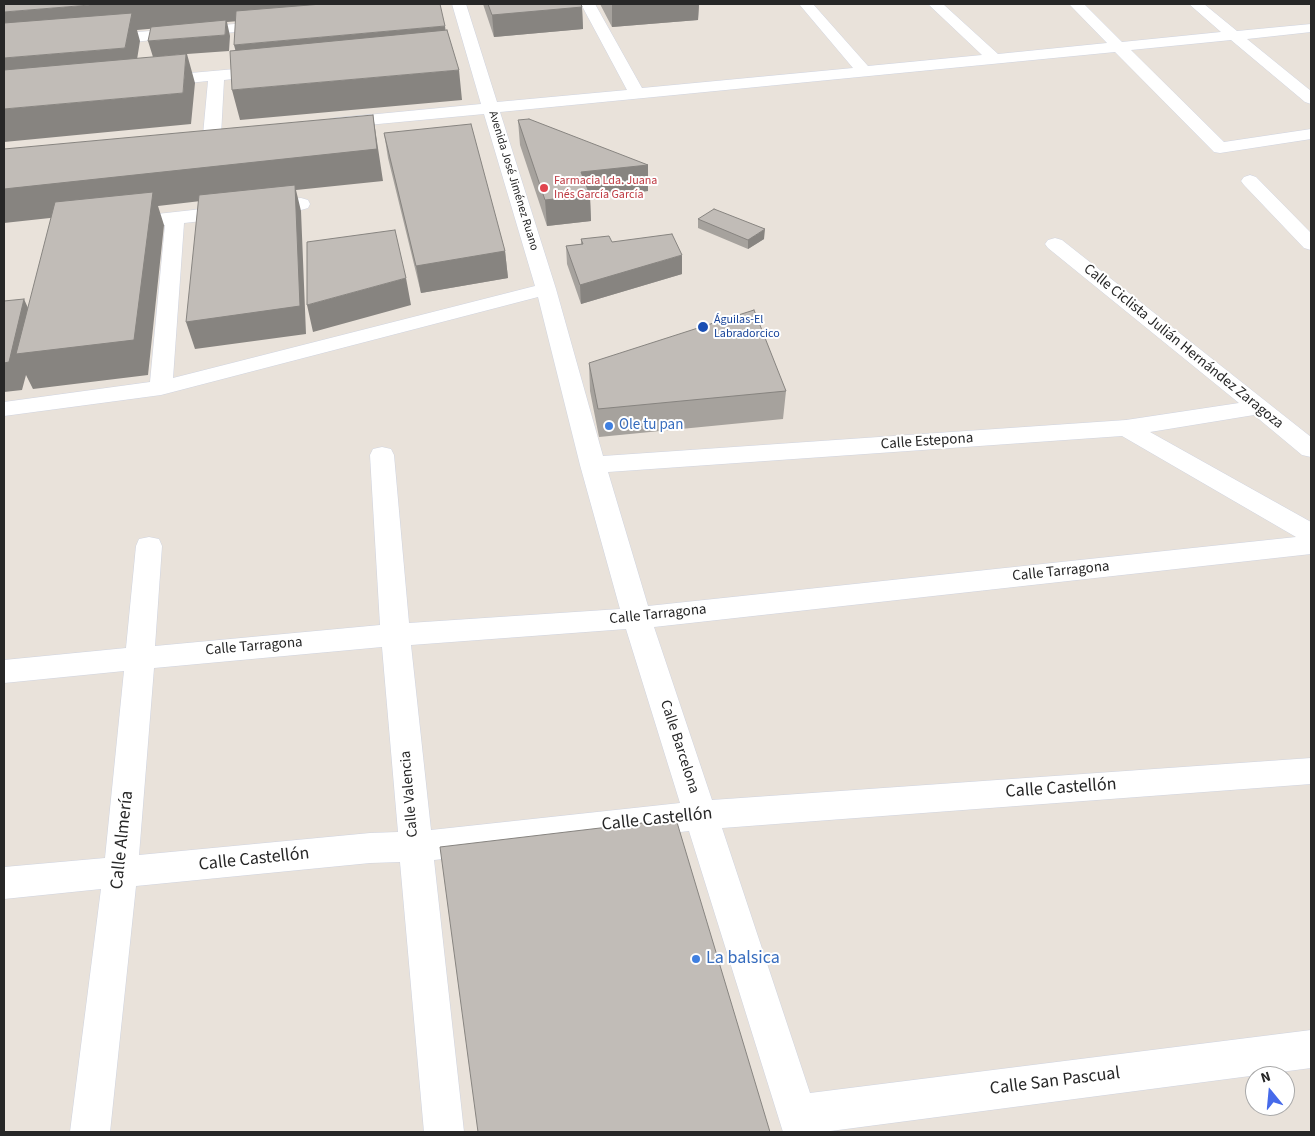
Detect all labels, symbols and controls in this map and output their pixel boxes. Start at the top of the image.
street label: Avenida José Jiménez Ruano [485,109,541,253]
place label: Farmacia Lda. Juana Inés García García [554,174,657,202]
marker: Farmacia Lda. Juana Inés García García [538,182,550,194]
street label: Calle Ciclista Julián Hernández Zaragoza [1079,261,1287,433]
place label: Águilas-El Labradorcico [714,313,780,341]
marker: Águilas-El Labradorcico [696,320,710,334]
place label: Ole tu pan [619,417,683,435]
marker: Ole tu pan [603,420,615,432]
street label: Calle Estepona [880,430,974,454]
street label: Calle Tarragona [1012,558,1110,586]
street label: Calle Tarragona [609,601,707,629]
street label: Calle Tarragona [205,634,303,660]
street label: Calle Barcelona [655,698,703,796]
street label: Calle Valencia [397,750,423,838]
street label: Calle Castellón [1005,774,1117,804]
street label: Calle Almería [107,790,139,890]
street label: Calle Castellón [601,803,713,837]
street label: Calle Castellón [198,843,310,877]
place label: La balsica [706,948,780,970]
marker: La balsica [690,953,702,965]
street label: Calle San Pascual [989,1063,1121,1101]
north arrow [1245,1066,1295,1116]
text: N [1259,1067,1273,1089]

